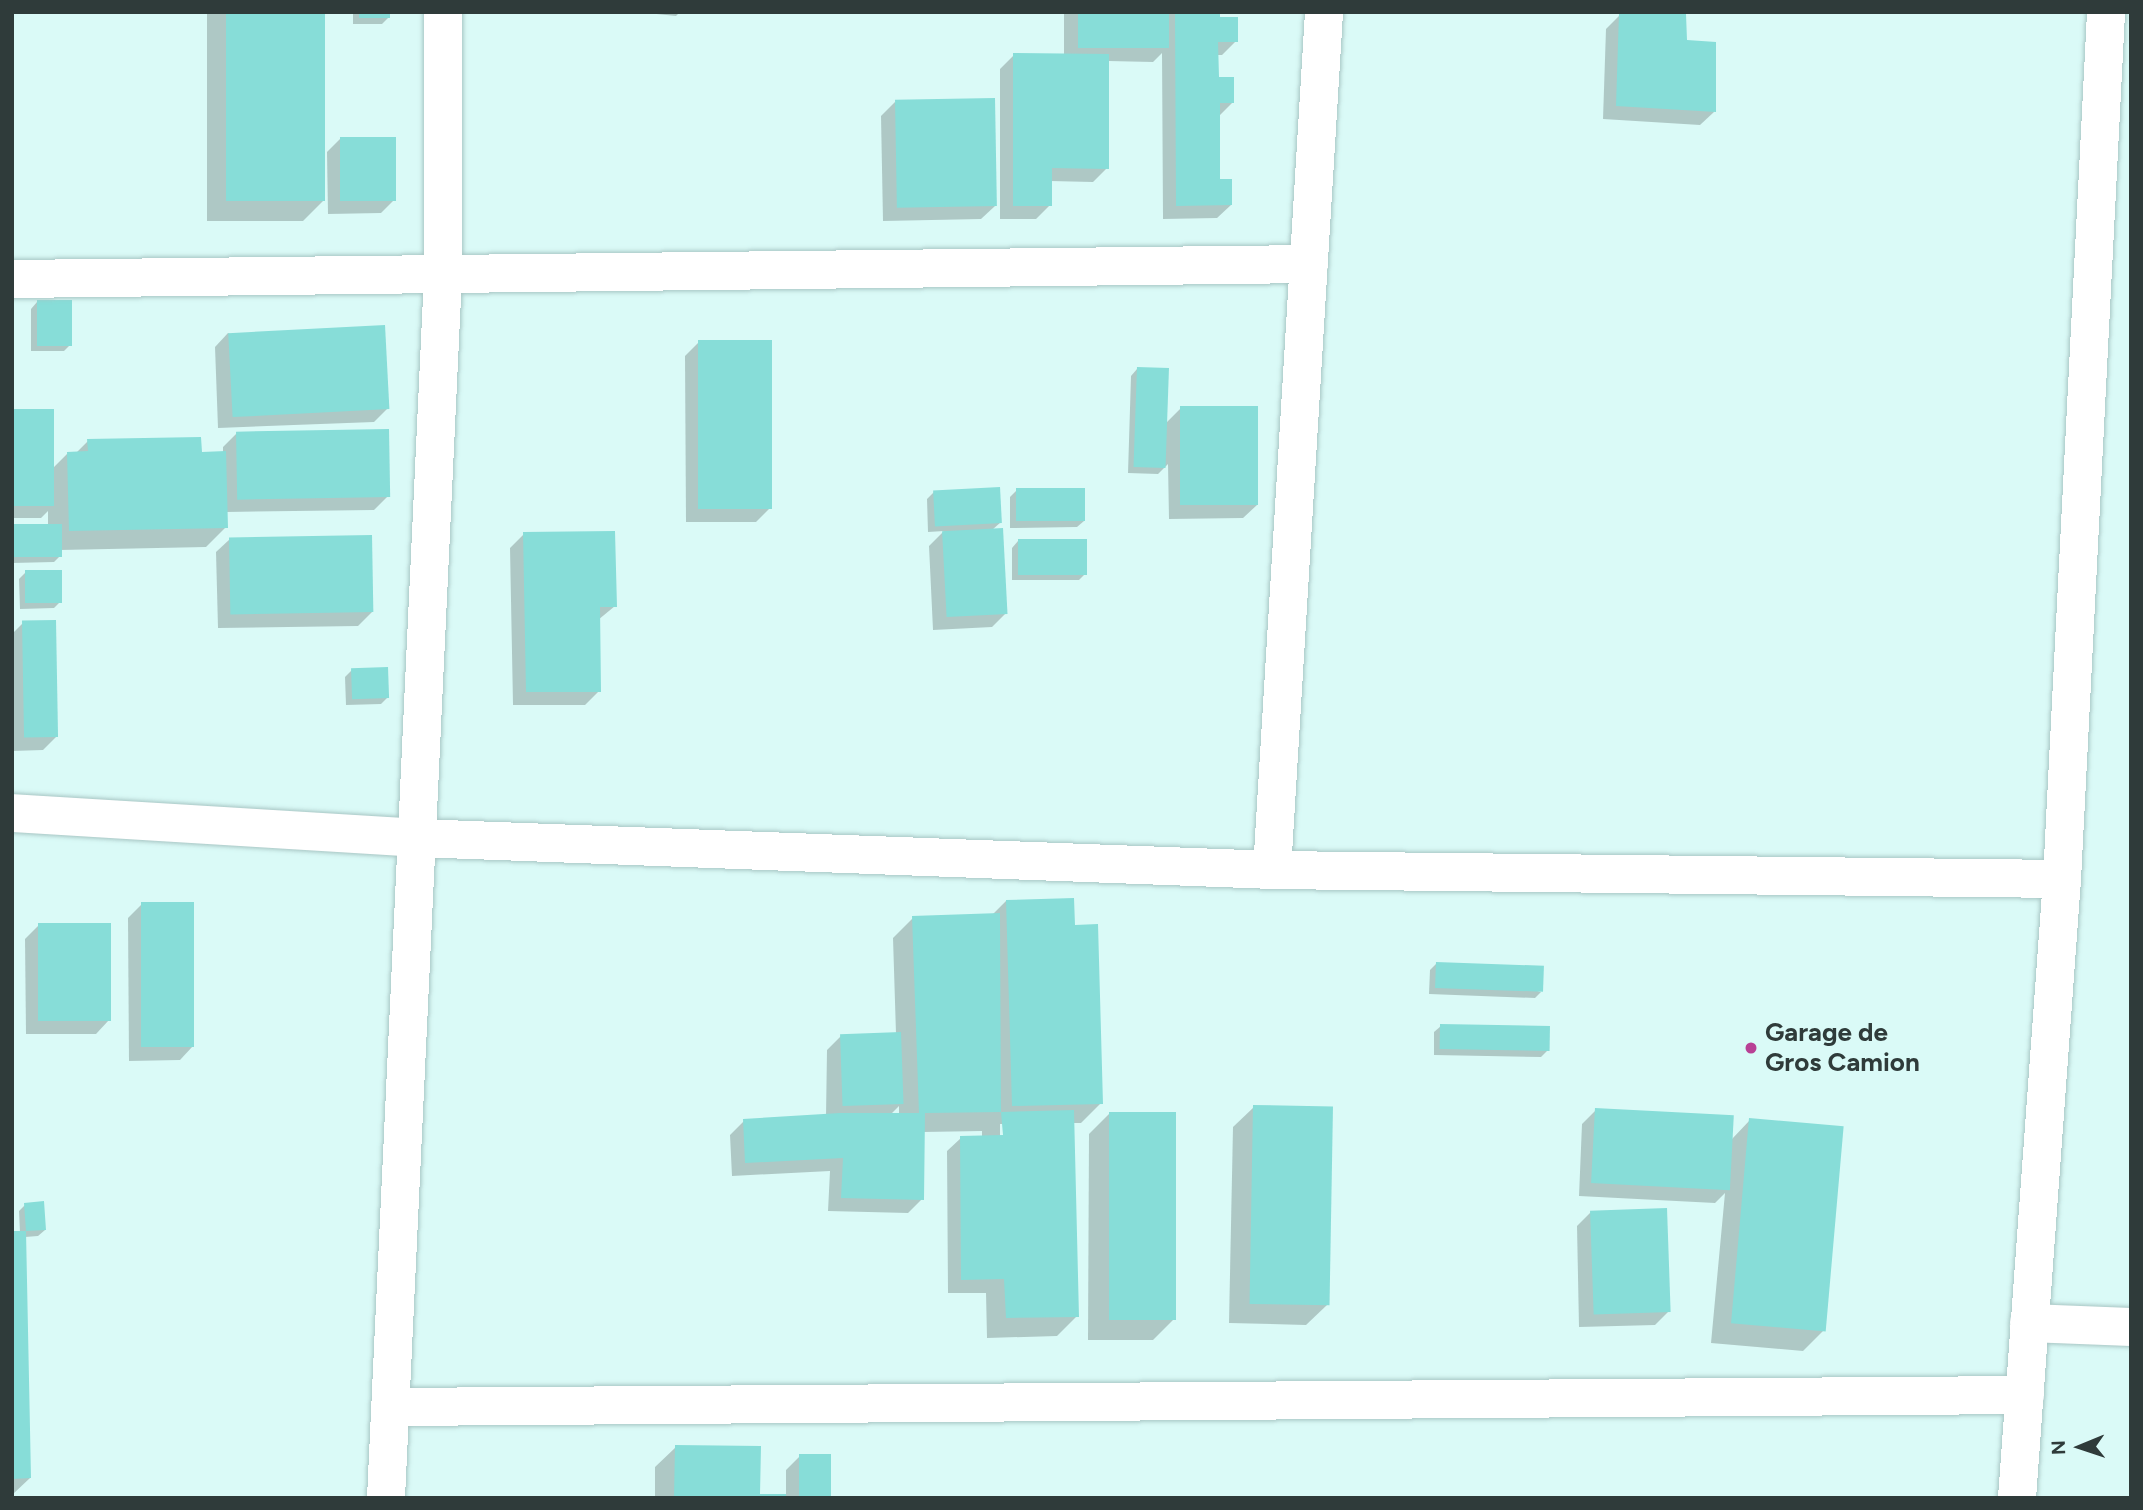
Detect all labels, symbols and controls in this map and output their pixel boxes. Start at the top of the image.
place label: Garage de Gros Camion [1765,1017,1920,1078]
marker: Garage de Gros Camion [1743,1040,1759,1056]
north arrow [2045,1412,2115,1482]
text: N [2047,1440,2070,1455]

